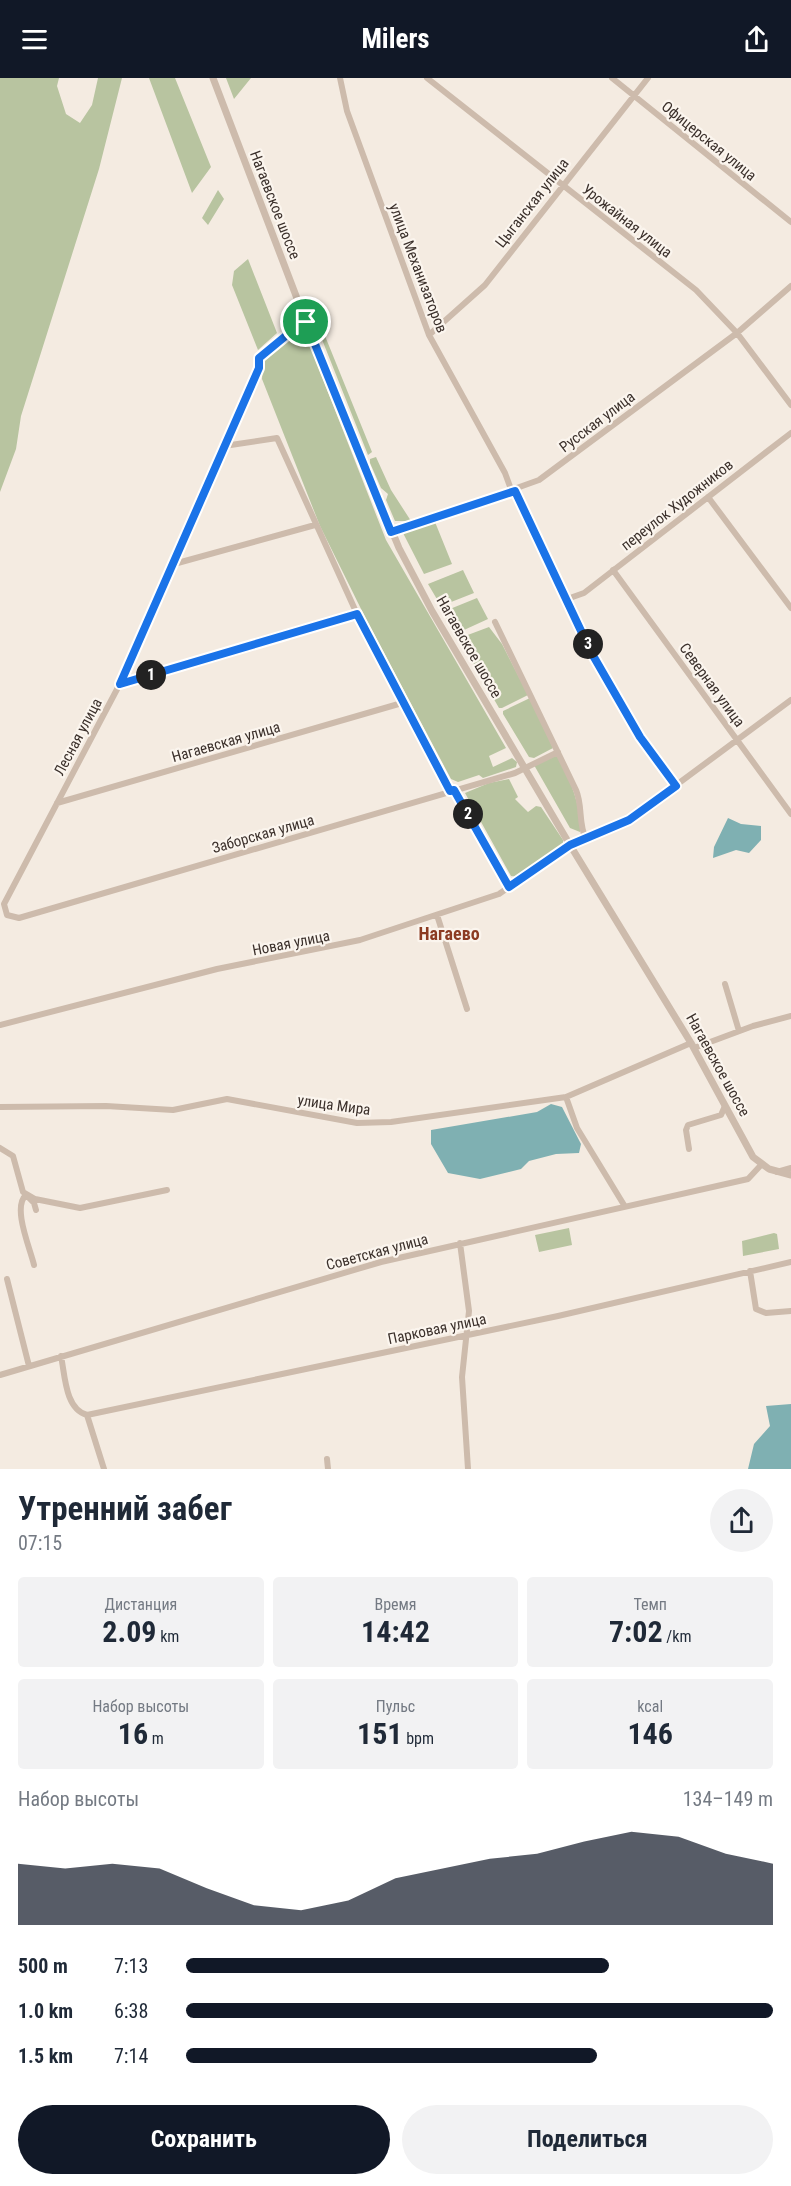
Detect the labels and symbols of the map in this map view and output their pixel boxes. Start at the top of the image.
street label: Офицерская улица [658,97,760,185]
street label: Нагаевское шоссе [246,148,304,262]
street label: Цыганская улица [492,155,572,251]
street label: Урожайная улица [579,180,675,262]
street label: улица Механизаторов [385,201,451,335]
pin [280,296,331,347]
street label: Русская улица [556,388,638,456]
street label: переулок Художников [617,456,737,554]
street label: Нагаевское шоссе [433,593,505,701]
pin: 3 [573,629,603,659]
street label: Северная улица [676,640,748,730]
pin: 1 [136,660,166,690]
street label: Лесная улица [50,695,106,779]
street label: Нагаевская улица [170,718,282,766]
pin: 2 [453,799,483,829]
street label: Заборская улица [210,811,316,857]
district label: Нагаево [418,923,480,944]
street label: Новая улица [251,927,331,959]
street label: Нагаевское шоссе [682,1010,754,1120]
street label: улица Мира [296,1091,372,1119]
street label: Советская улица [324,1230,430,1274]
street label: Парковая улица [386,1310,488,1348]

